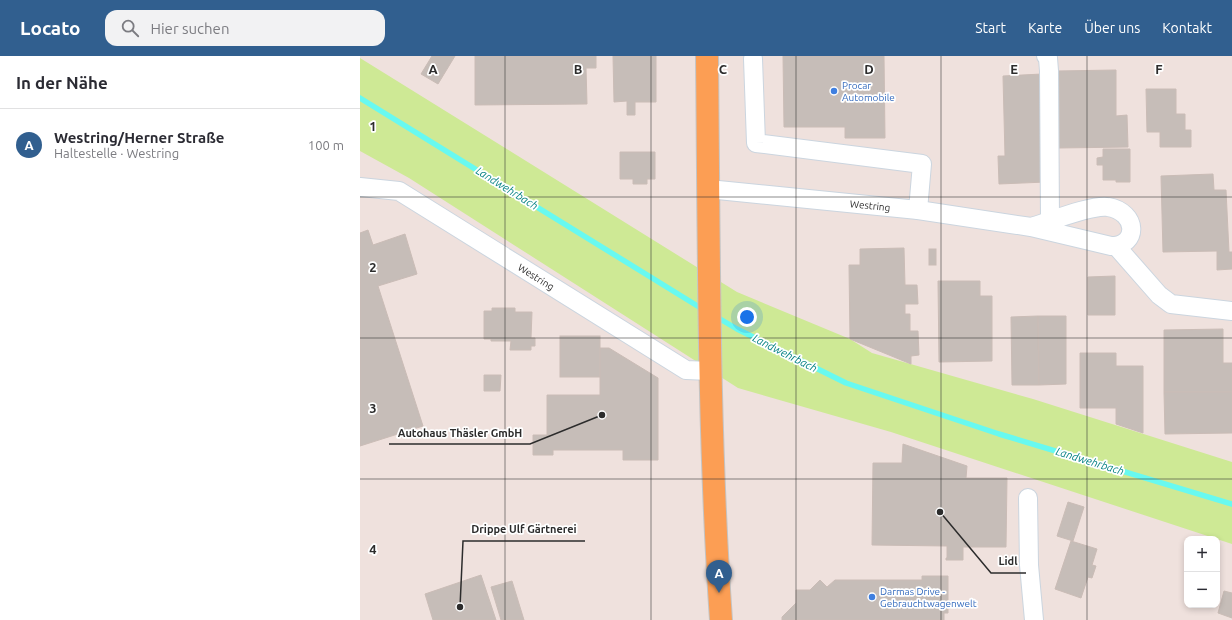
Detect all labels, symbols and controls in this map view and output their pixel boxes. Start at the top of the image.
search box [105,10,385,46]
text: Locato [20,17,81,39]
icon: search [119,17,141,39]
text: Hier suchen [151,20,229,37]
text: Start [975,20,1006,36]
text: Karte [1028,20,1062,36]
text: Über uns [1084,20,1140,36]
text: Kontakt [1162,20,1212,36]
text: A [428,62,438,76]
text: B [574,62,583,76]
text: C [719,62,728,76]
text: D [864,62,874,76]
text: E [1010,62,1018,76]
text: F [1155,62,1163,76]
text: In der Nähe [16,73,108,92]
place label: Procar Automobile [842,80,895,103]
marker: Procar Automobile [829,86,839,96]
text: 1 [369,119,377,133]
text: Westring/Herner Straße [54,129,224,146]
text: A [24,138,34,152]
text: 100 m [308,138,344,152]
text: Haltestelle · Westring [54,146,179,160]
water label: Landwehrbach [474,164,540,212]
street label: Westring [849,198,891,213]
text: 2 [369,260,377,274]
street label: Westring [516,261,556,292]
your location [737,307,757,327]
water label: Landwehrbach [751,332,819,374]
text: 3 [369,401,377,415]
callout: Autohaus Thäsler GmbH [389,421,530,444]
text: Autohaus Thäsler GmbH [398,427,522,439]
water label: Landwehrbach [1054,445,1126,477]
callout: Drippe Ulf Gärtnerei [463,518,585,541]
text: Drippe Ulf Gärtnerei [471,523,577,535]
map controls [1184,536,1220,608]
button: + [1184,536,1220,572]
text: 4 [369,542,377,556]
callout: Lidl [991,550,1026,573]
text: Lidl [998,555,1018,567]
pin: A [706,560,732,593]
button: − [1184,572,1220,608]
place label: Darmas Drive - Gebrauchtwagenwelt [880,586,977,609]
marker: Darmas Drive - Gebrauchtwagenwelt [867,592,877,602]

